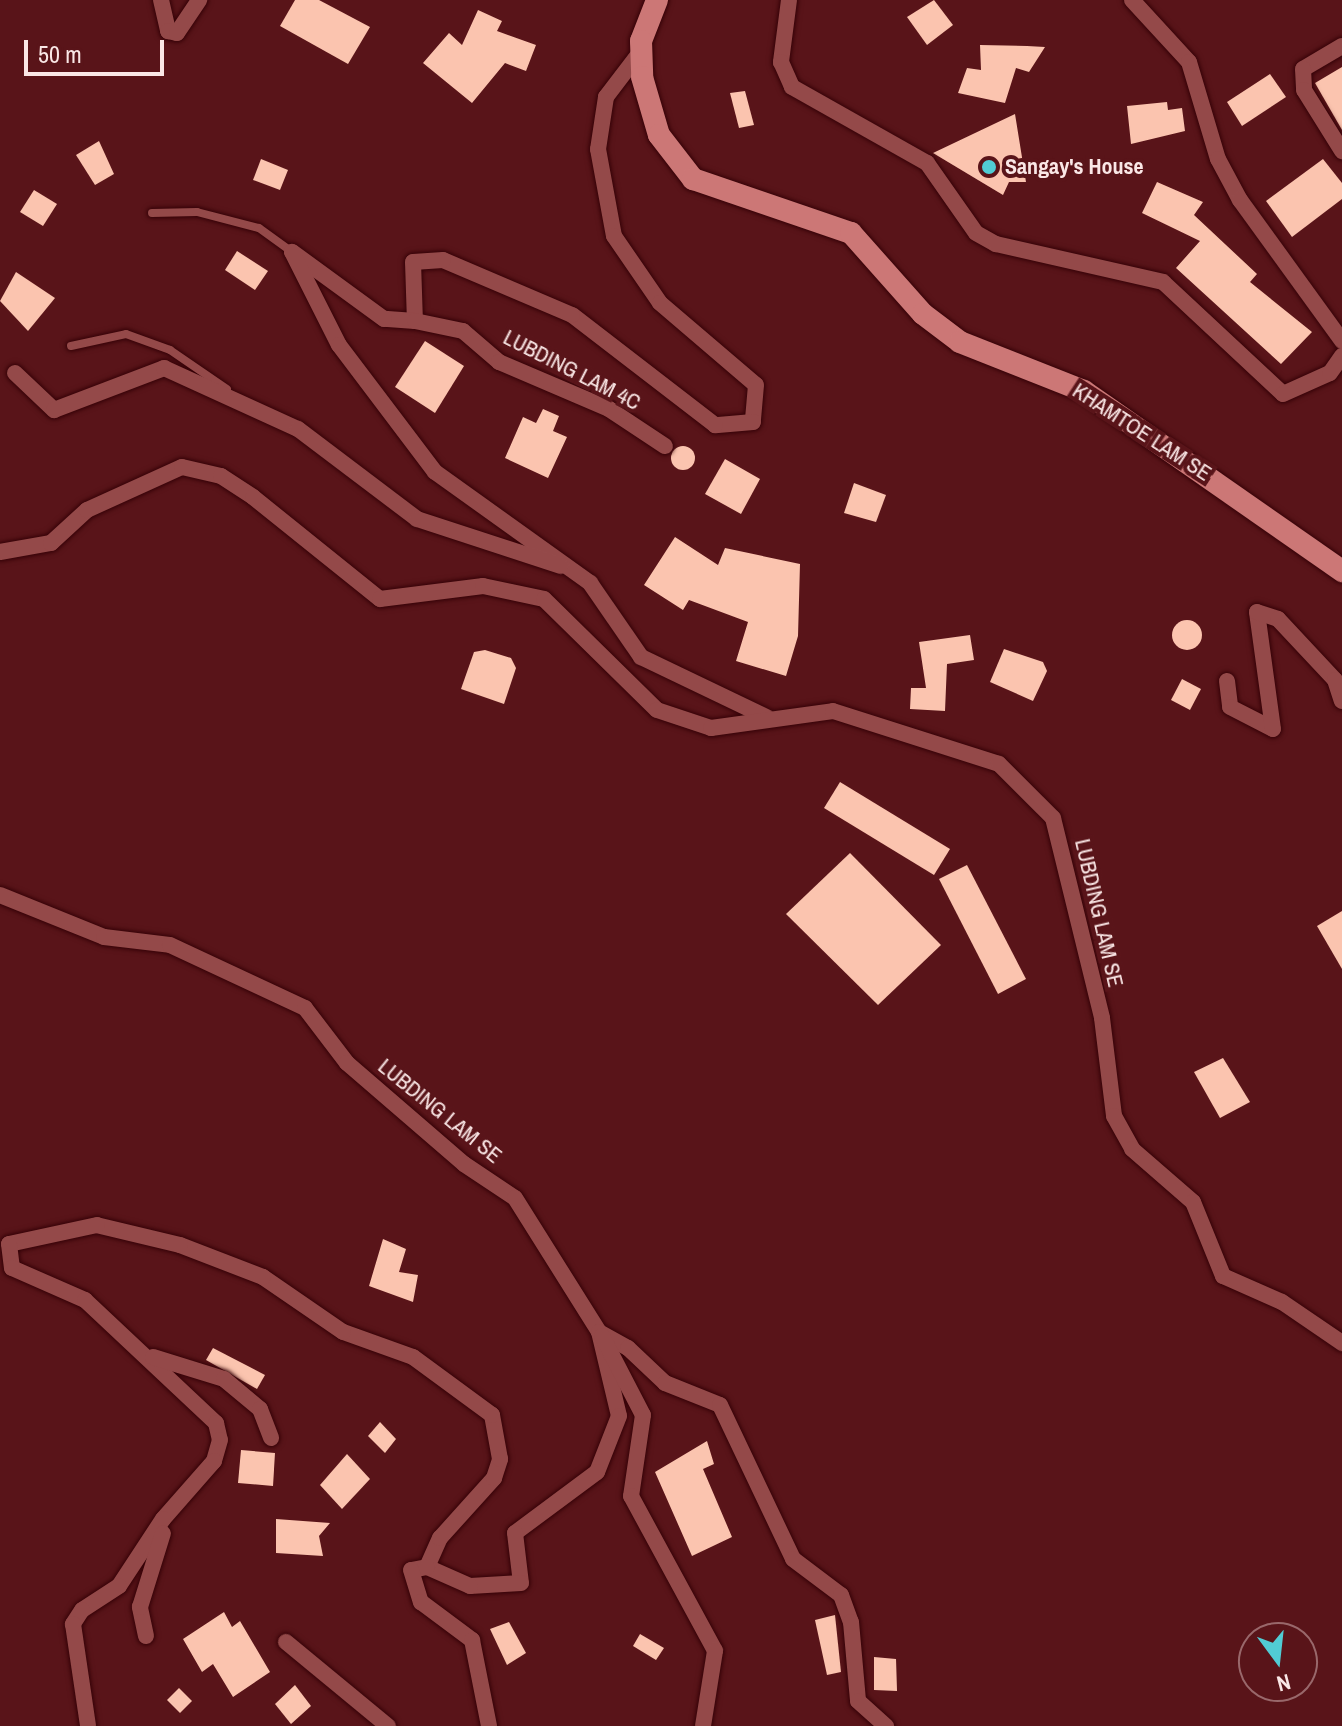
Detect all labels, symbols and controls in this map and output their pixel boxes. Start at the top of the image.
scale bar [28,24,168,74]
text: 50 m [38,38,82,70]
place label: Sangay's House [1005,154,1144,180]
marker: Sangay's House [980,158,998,176]
street label: LUBDING LAM 4C [499,324,645,416]
street label: KHAMTOE LAM SE [1068,377,1216,487]
street label: LUBDING LAM SE [1069,836,1129,990]
street label: LUBDING LAM SE [373,1053,507,1169]
north arrow [1238,1622,1318,1702]
text: N [1274,1667,1294,1699]

